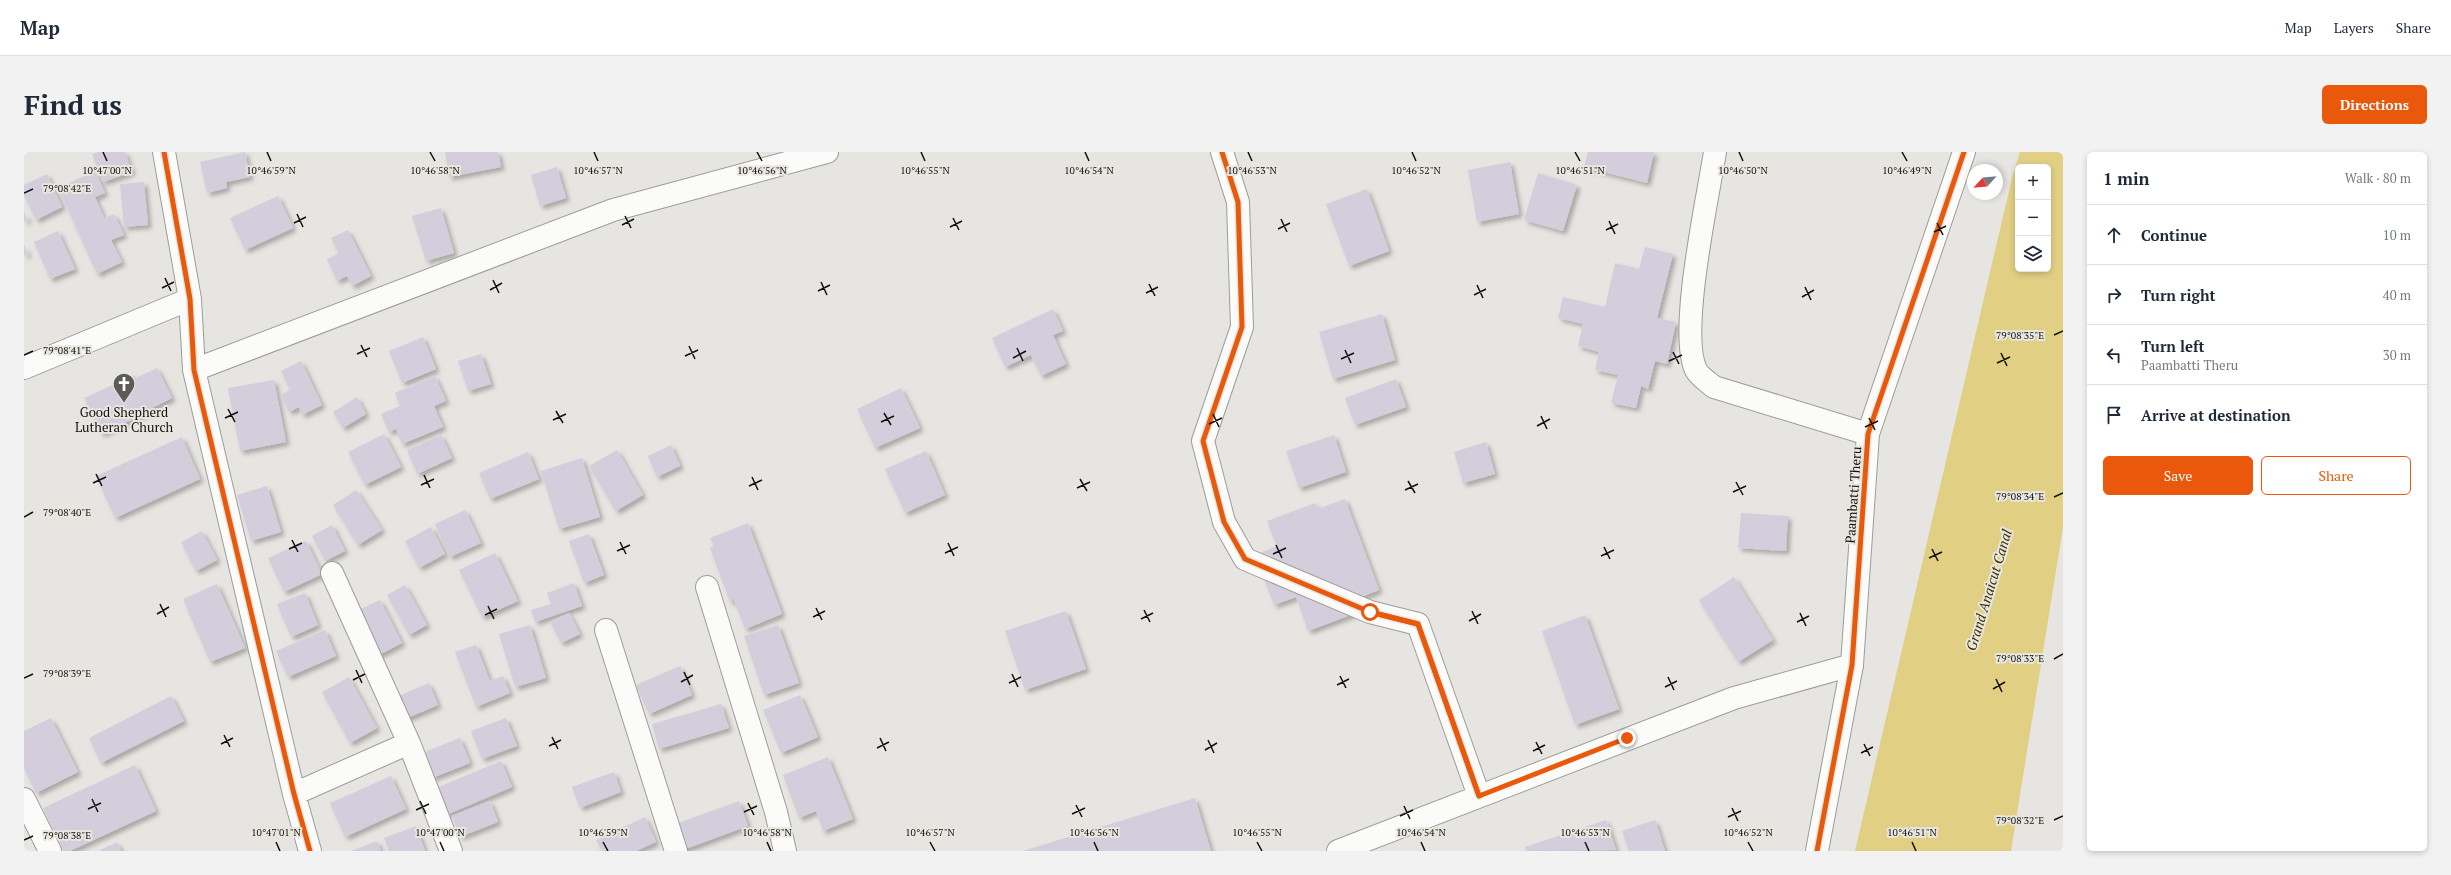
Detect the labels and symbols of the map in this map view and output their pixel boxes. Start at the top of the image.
text: 10°47'00"N [82,164,132,177]
text: 10°46'59"N [246,164,296,177]
text: 10°46'58"N [410,164,460,177]
text: 10°46'57"N [573,164,623,177]
text: 10°46'56"N [737,164,787,177]
text: 10°46'55"N [900,164,950,177]
text: 10°46'54"N [1064,164,1114,177]
text: 10°46'53"N [1227,164,1277,177]
text: 10°46'52"N [1391,164,1441,177]
text: 10°46'51"N [1555,164,1605,177]
text: 10°46'50"N [1718,164,1768,177]
text: 10°46'49"N [1882,164,1932,177]
north arrow [1967,164,2003,200]
text: 79°08'42"E [43,182,91,195]
text: 79°08'35"E [1996,329,2044,342]
text: 79°08'41"E [43,344,91,357]
church icon: Good Shepherd Lutheran Church [111,371,137,404]
place label: Good Shepherd Lutheran Church [75,403,173,436]
street label: Paambatti Theru [1841,445,1865,544]
text: 79°08'34"E [1996,490,2044,503]
text: 79°08'40"E [43,506,91,519]
water label: Grand Anaicut Canal [1961,527,2016,653]
route start [1361,603,1379,621]
text: 79°08'33"E [1996,652,2044,665]
text: 79°08'39"E [43,667,91,680]
route end [1618,729,1636,747]
text: 79°08'32"E [1996,814,2044,827]
text: 10°47'01"N [251,826,301,839]
text: 10°47'00"N [415,826,465,839]
text: 10°46'59"N [578,826,628,839]
text: 10°46'58"N [742,826,792,839]
text: 10°46'57"N [905,826,955,839]
text: 10°46'56"N [1069,826,1119,839]
text: 10°46'55"N [1232,826,1282,839]
text: 10°46'54"N [1396,826,1446,839]
text: 10°46'53"N [1560,826,1610,839]
text: 10°46'52"N [1723,826,1773,839]
text: 10°46'51"N [1887,826,1937,839]
text: 79°08'38"E [43,829,91,842]

